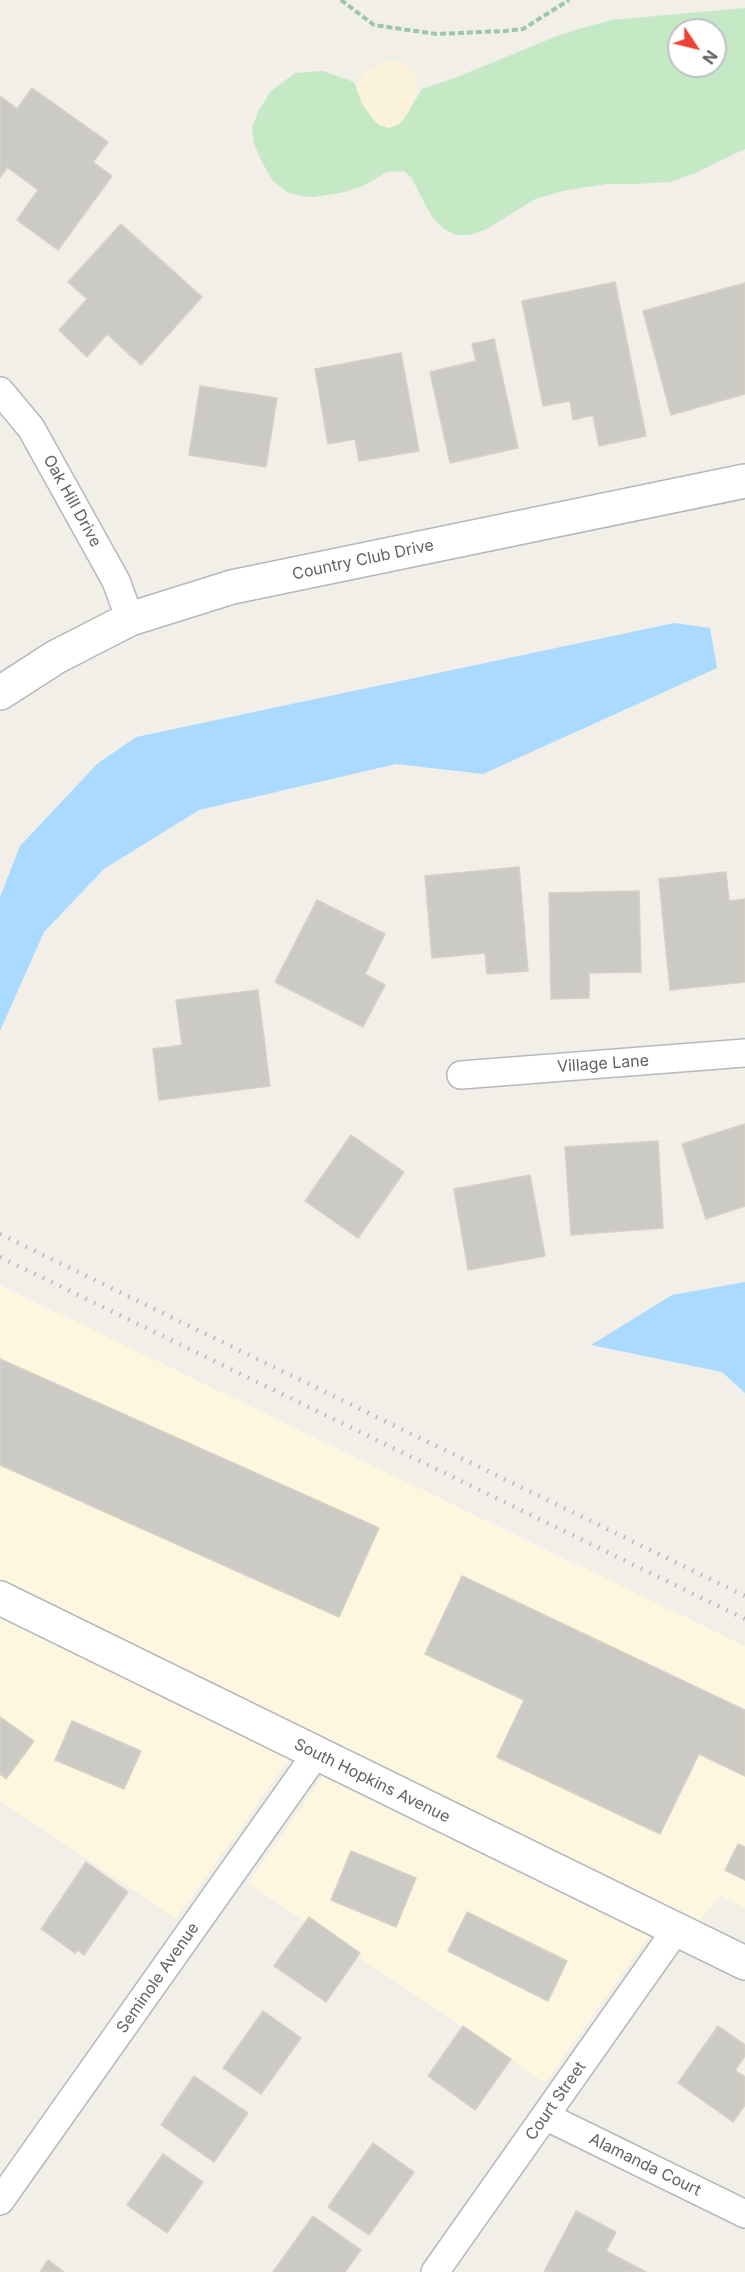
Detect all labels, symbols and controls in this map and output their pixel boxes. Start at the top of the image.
north arrow [667,18,727,78]
text: N [698,46,722,68]
street label: Oak Hill Drive [39,452,105,550]
street label: Country Club Drive [290,536,436,584]
street label: Village Lane [556,1051,650,1077]
street label: South Hopkins Avenue [291,1735,453,1827]
street label: Seminole Avenue [113,1919,203,2037]
street label: Court Street [522,2058,590,2144]
street label: Alamanda Court [586,2130,704,2200]

